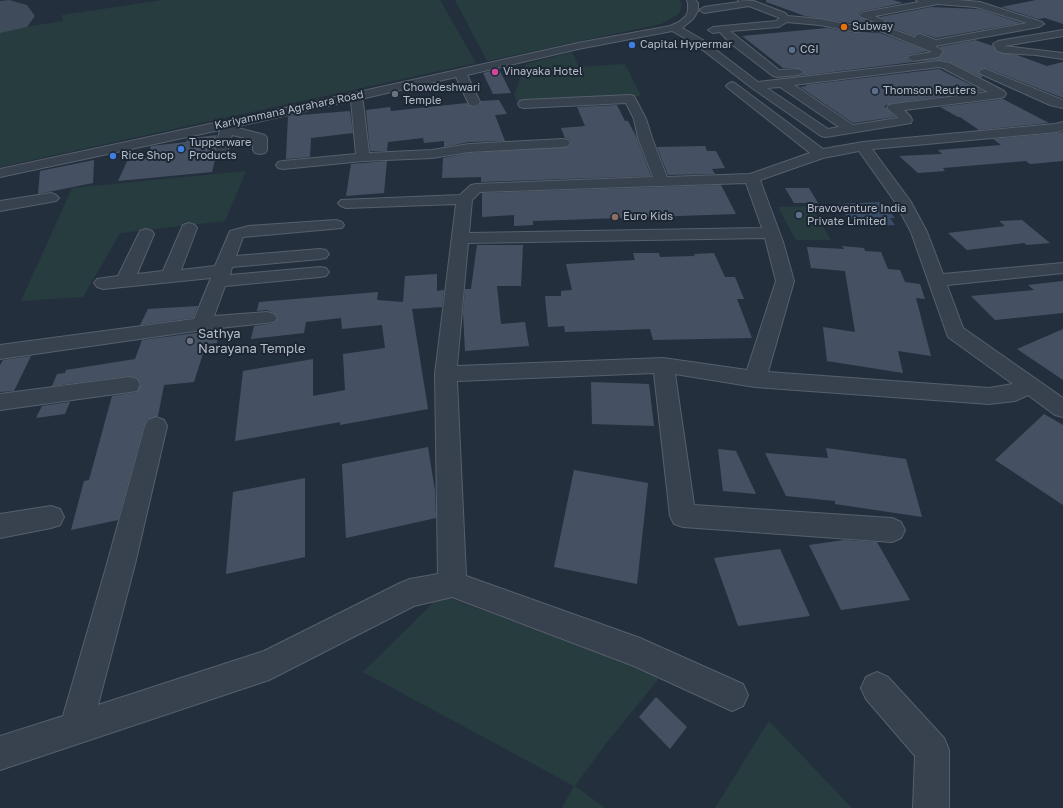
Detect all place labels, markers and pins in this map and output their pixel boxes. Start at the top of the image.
place label: Subway [852,20,893,34]
marker: Subway [839,22,849,32]
place label: Capital Hypermar [640,38,732,52]
marker: Capital Hypermar [627,40,637,50]
place label: CGI [800,43,819,57]
marker: CGI [787,45,797,55]
place label: Vinayaka Hotel [503,65,582,79]
marker: Vinayaka Hotel [490,67,500,77]
place label: Chowdeshwari Temple [403,81,480,107]
place label: Thomson Reuters [883,84,976,98]
marker: Thomson Reuters [870,86,880,96]
marker: Chowdeshwari Temple [390,89,400,99]
place label: Tupperware Products [189,136,251,162]
marker: Tupperware Products [176,144,186,154]
place label: Rice Shop [121,149,174,163]
marker: Rice Shop [108,151,118,161]
place label: Bravoventure India Private Limited [807,202,906,228]
place label: Euro Kids [623,210,673,224]
marker: Bravoventure India Private Limited [794,210,804,220]
marker: Euro Kids [610,212,620,222]
place label: Sathya Narayana Temple [198,326,306,357]
marker: Sathya Narayana Temple [185,336,195,346]

